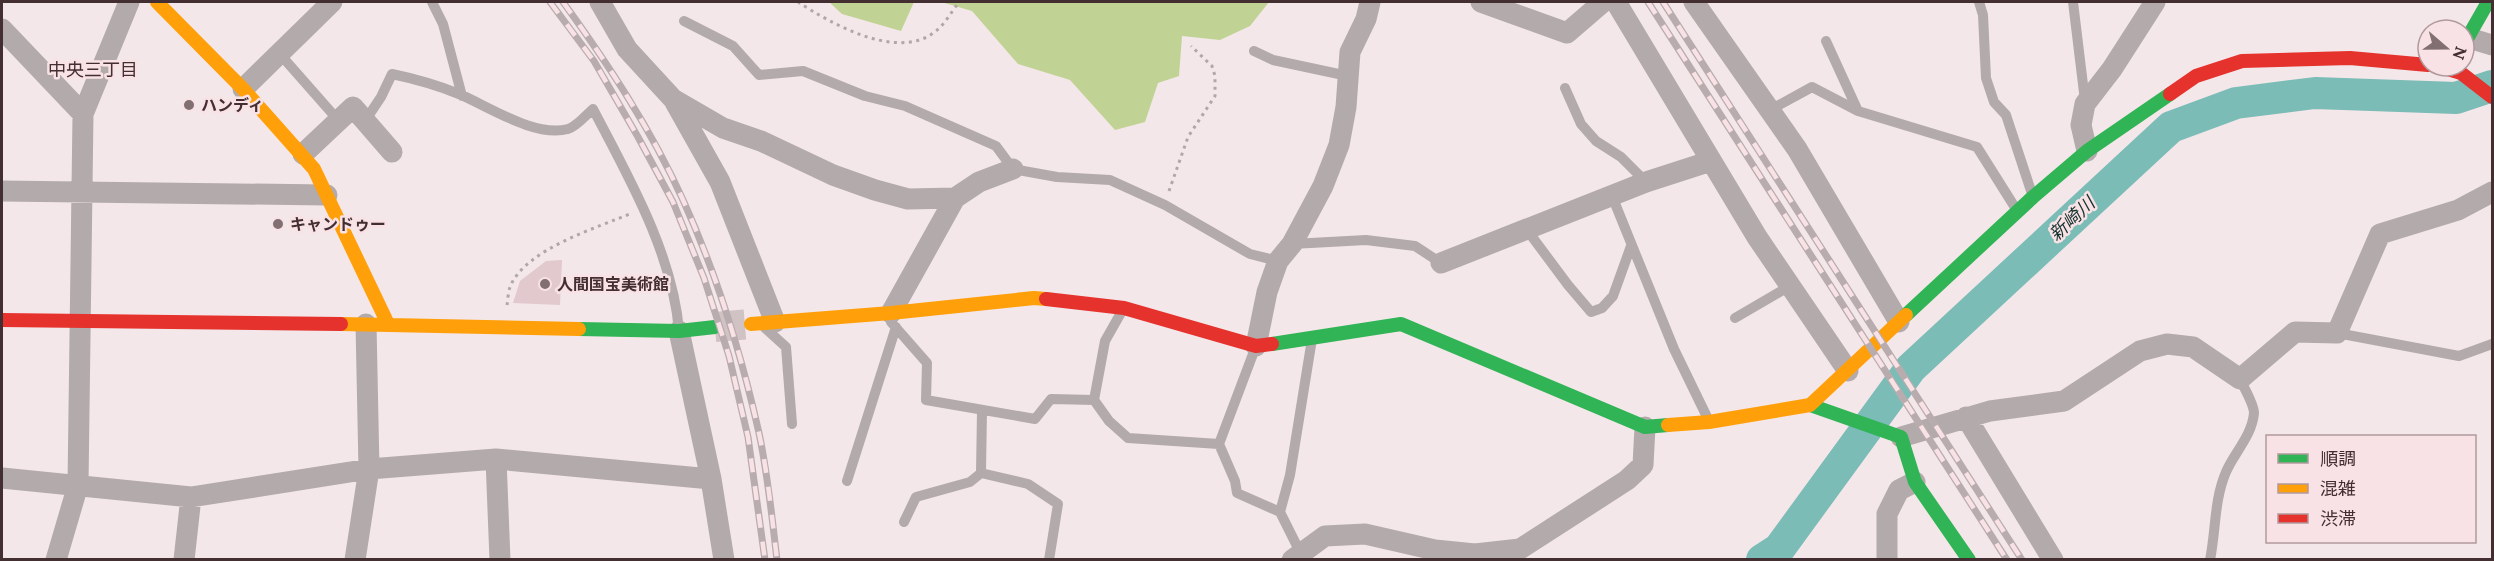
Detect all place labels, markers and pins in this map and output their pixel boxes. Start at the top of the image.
place label: ハンディ [201,95,264,115]
marker: ハンディ [182,98,196,112]
place label: キャンドゥー [290,214,386,234]
marker: キャンドゥー [271,217,285,231]
place label: 人間国宝美術館 [557,274,669,294]
marker: 人間国宝美術館 [538,277,552,291]

